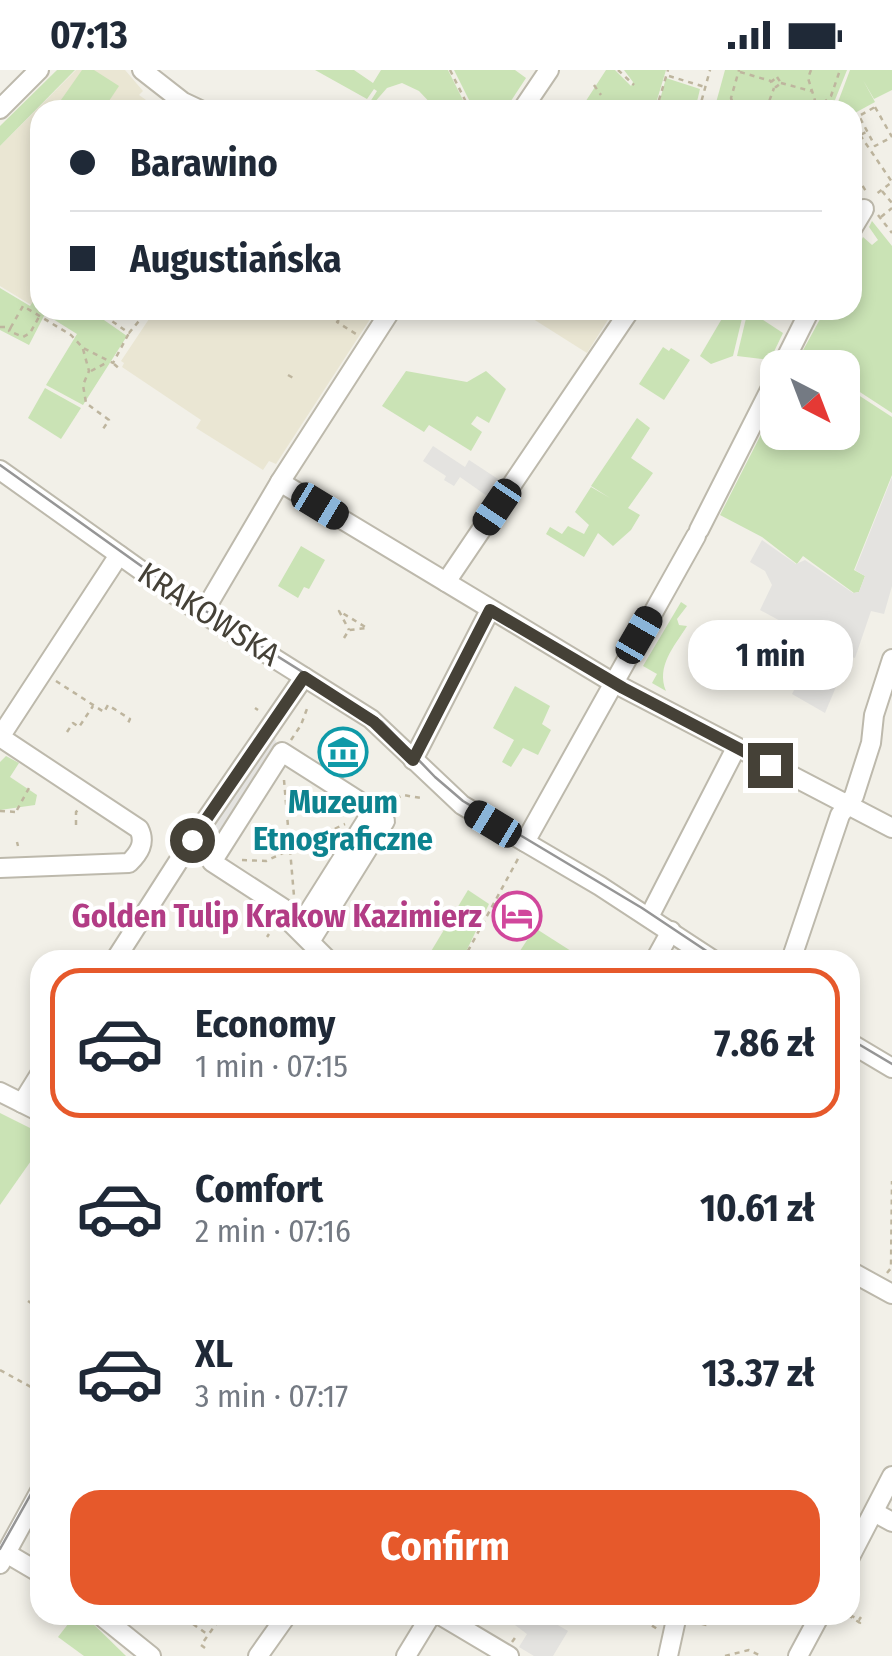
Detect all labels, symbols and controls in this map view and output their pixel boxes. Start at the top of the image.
text: 07:13 [50,12,128,58]
text: Barawino [130,140,278,186]
text: Augustiańska [130,236,342,282]
north arrow [760,350,860,450]
map controls [760,350,860,450]
car [468,474,526,540]
car [287,478,353,534]
street label: KRAKOWSKA [131,554,287,674]
car [611,602,667,668]
callout: 1 min [688,620,852,690]
text: 1 min [736,636,805,674]
museum icon: Muzeum Etnograficzne [317,726,369,778]
route end [748,743,793,788]
place label: Muzeum Etnograficzne [253,783,433,858]
car [460,796,526,852]
route start [170,818,215,863]
hotel icon: Golden Tulip Krakow Kazimierz [491,890,543,942]
place label: Golden Tulip Krakow Kazimierz [72,897,482,935]
icon: car [75,998,165,1088]
text: Economy [195,1001,335,1047]
text: 7.86 zł [714,1020,815,1066]
text: 1 min · 07:15 [195,1047,348,1085]
icon: car [75,1163,165,1253]
text: Comfort [195,1166,323,1212]
text: 10.61 zł [700,1185,815,1231]
text: 2 min · 07:16 [195,1212,351,1250]
icon: car [75,1328,165,1418]
text: XL [195,1331,233,1377]
text: 13.37 zł [702,1350,815,1396]
text: 3 min · 07:17 [195,1377,348,1415]
button: Confirm [70,1490,820,1605]

